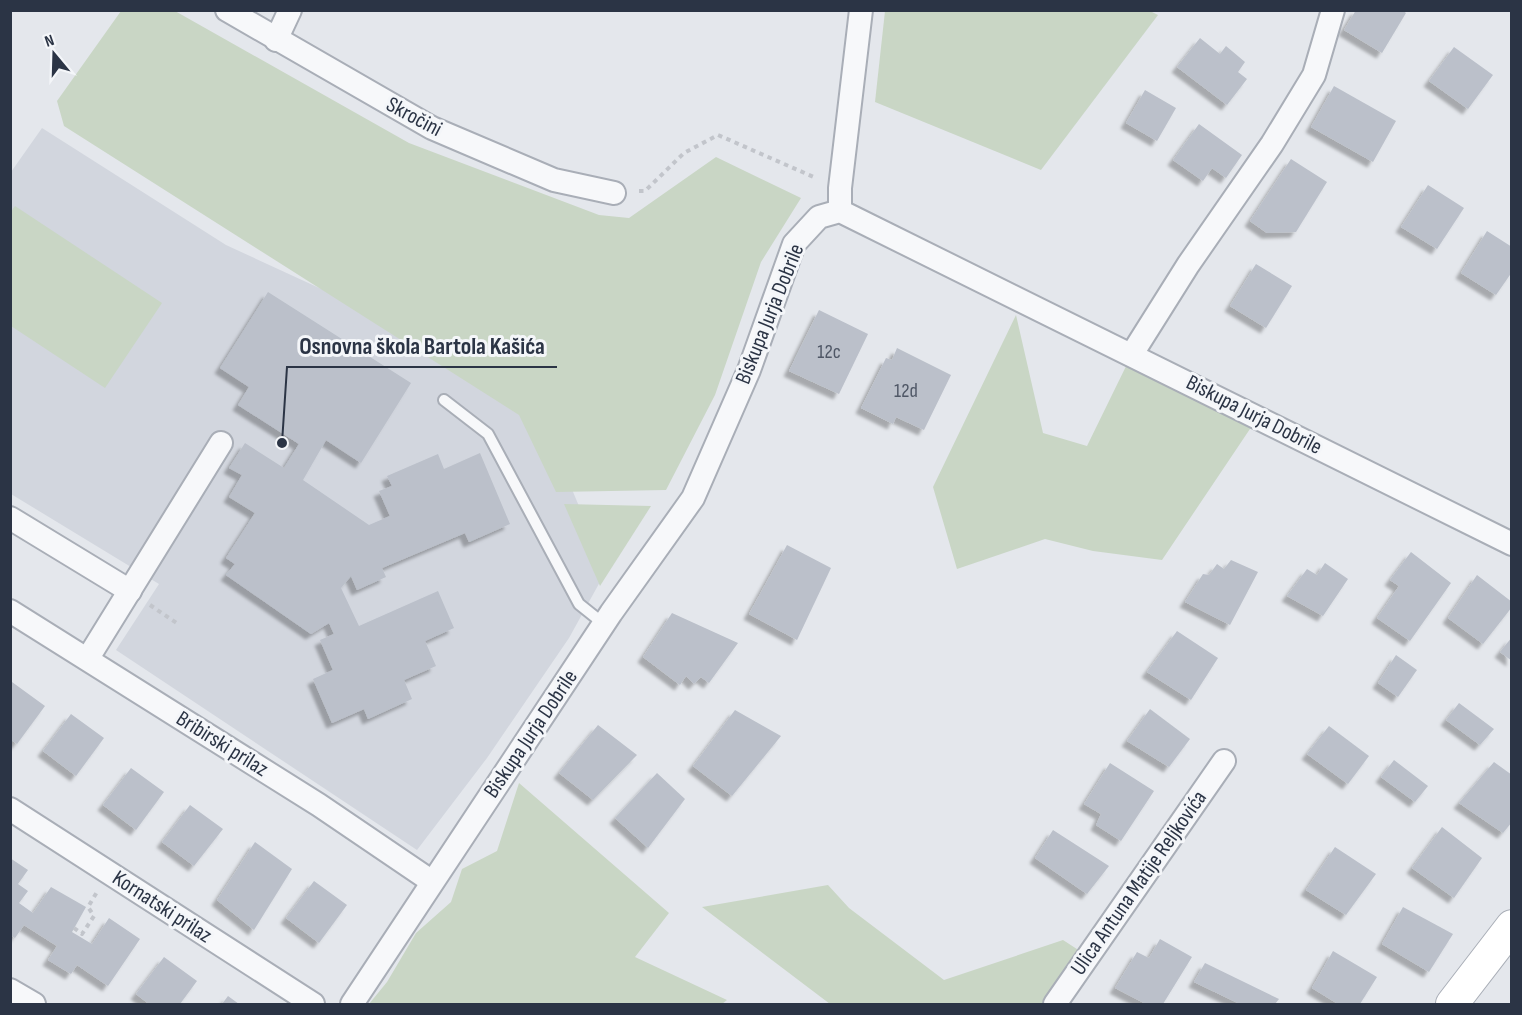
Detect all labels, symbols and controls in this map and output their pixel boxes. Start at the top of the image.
north arrow [24,24,84,84]
text: N [42,31,57,52]
street label: Skročini [381,91,447,143]
street label: Biskupa Jurja Dobrile [730,240,810,388]
callout: Osnovna škola Bartola Kašića [287,325,557,367]
text: Osnovna škola Bartola Kašića [299,332,545,361]
house number: 12c [817,340,841,364]
street label: Biskupa Jurja Dobrile [1182,369,1326,461]
house number: 12d [894,379,918,403]
street label: Biskupa Jurja Dobrile [478,665,584,803]
street label: Bribirski prilaz [171,705,273,783]
street label: Ulica Antuna Matije Reljkovića [1065,785,1213,981]
street label: Kornatski prilaz [107,865,217,949]

